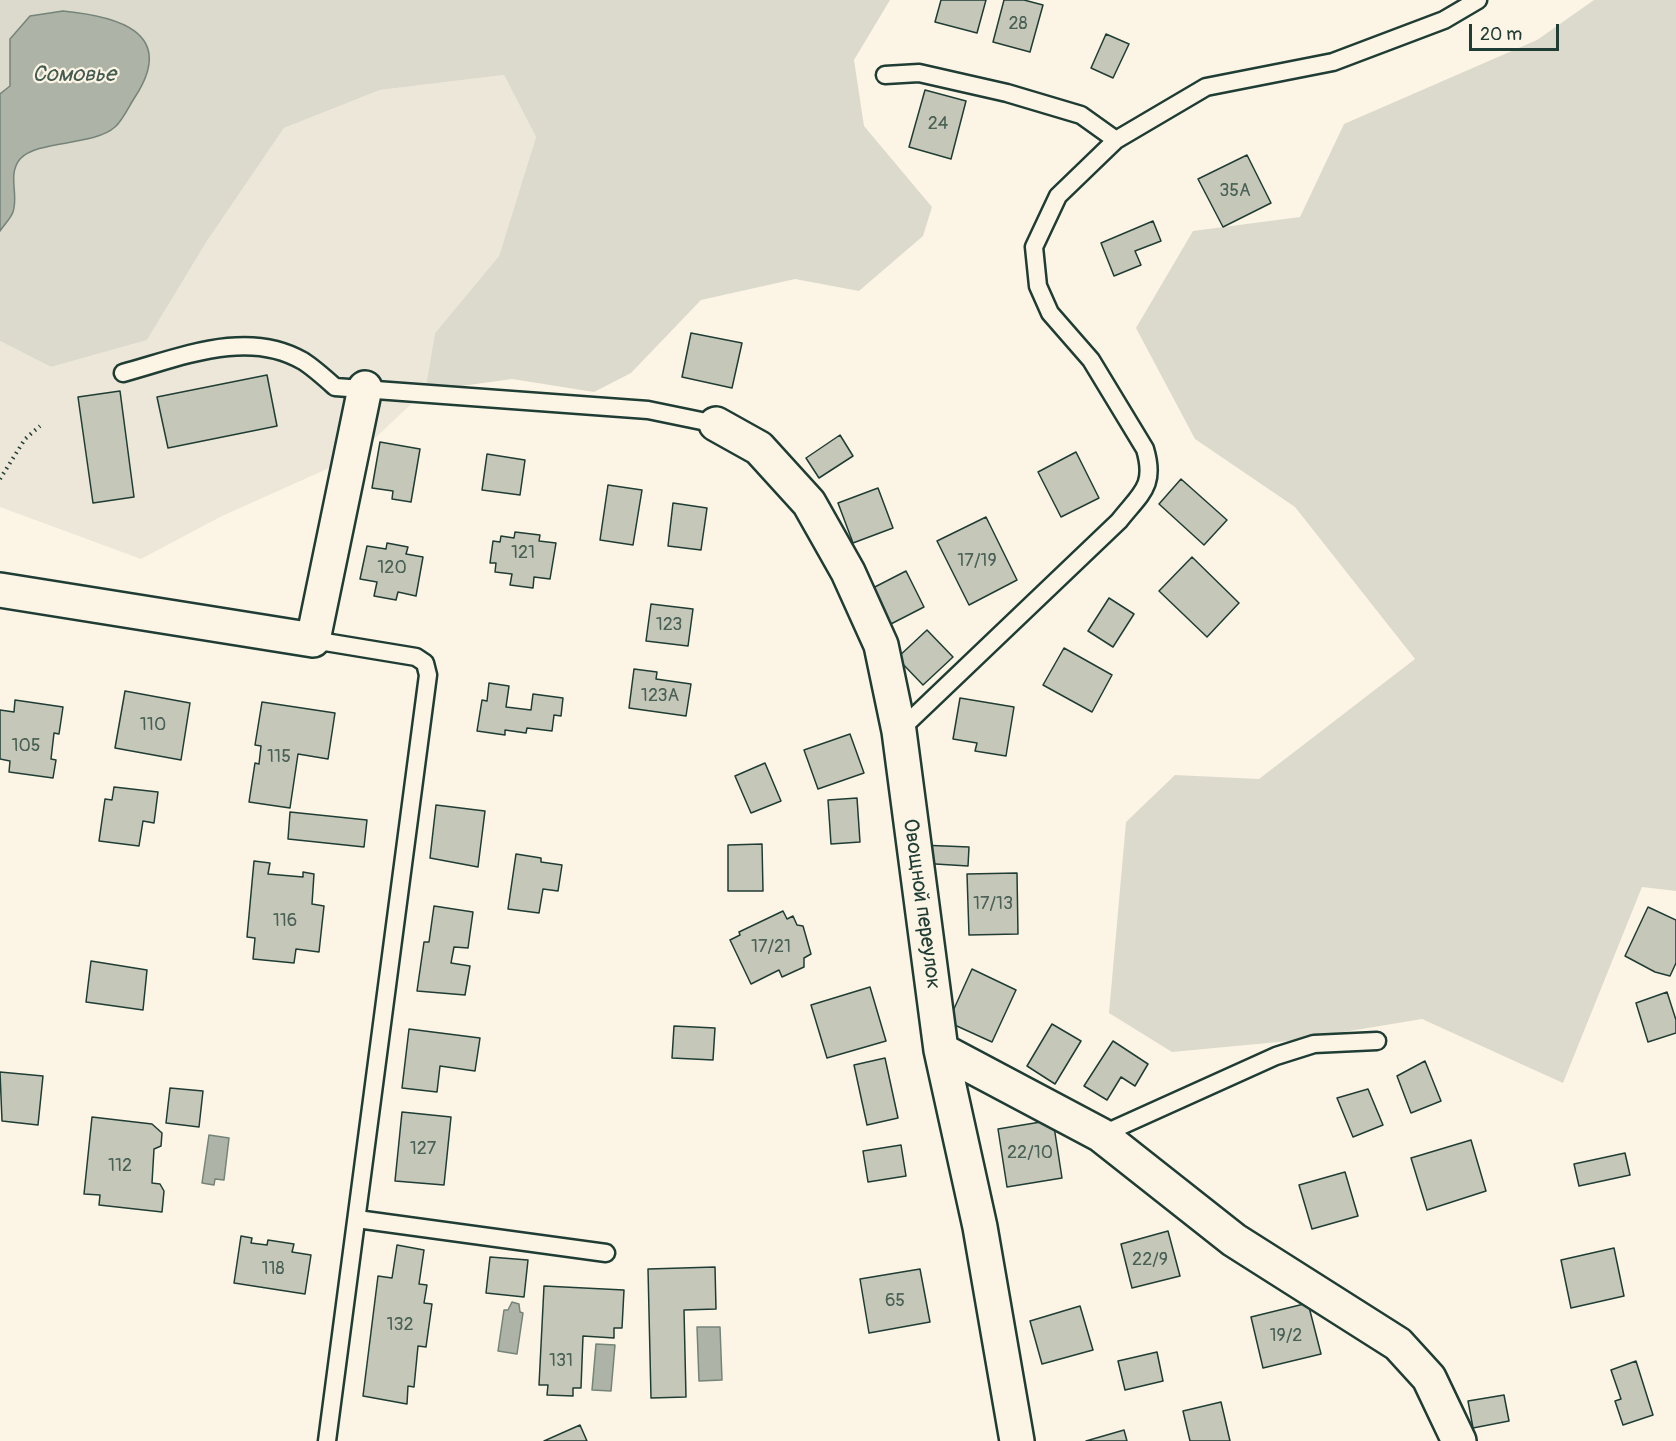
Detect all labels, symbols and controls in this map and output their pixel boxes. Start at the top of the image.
scale bar [1472,12,1562,50]
house number: 28 [1008,13,1028,35]
text: 20 m [1480,23,1522,46]
water label: Сомовье [32,62,116,88]
house number: 24 [928,113,948,135]
house number: 35А [1219,180,1251,202]
house number: 121 [511,542,535,564]
house number: 17/19 [957,550,997,572]
house number: 120 [377,557,407,579]
house number: 123 [656,614,682,636]
house number: 123А [641,685,679,707]
house number: 110 [140,714,166,736]
house number: 105 [11,735,41,757]
house number: 115 [267,746,291,768]
street label: Овощной переулок [897,817,945,991]
house number: 17/13 [973,893,1013,915]
house number: 116 [273,910,297,932]
house number: 17/21 [751,936,791,958]
house number: 127 [410,1138,436,1160]
house number: 22/10 [1007,1142,1053,1164]
house number: 112 [108,1155,132,1177]
house number: 22/9 [1132,1249,1168,1271]
house number: 118 [261,1258,285,1280]
house number: 65 [885,1290,905,1312]
house number: 132 [386,1314,414,1336]
house number: 19/2 [1270,1325,1302,1347]
house number: 131 [549,1350,573,1372]

